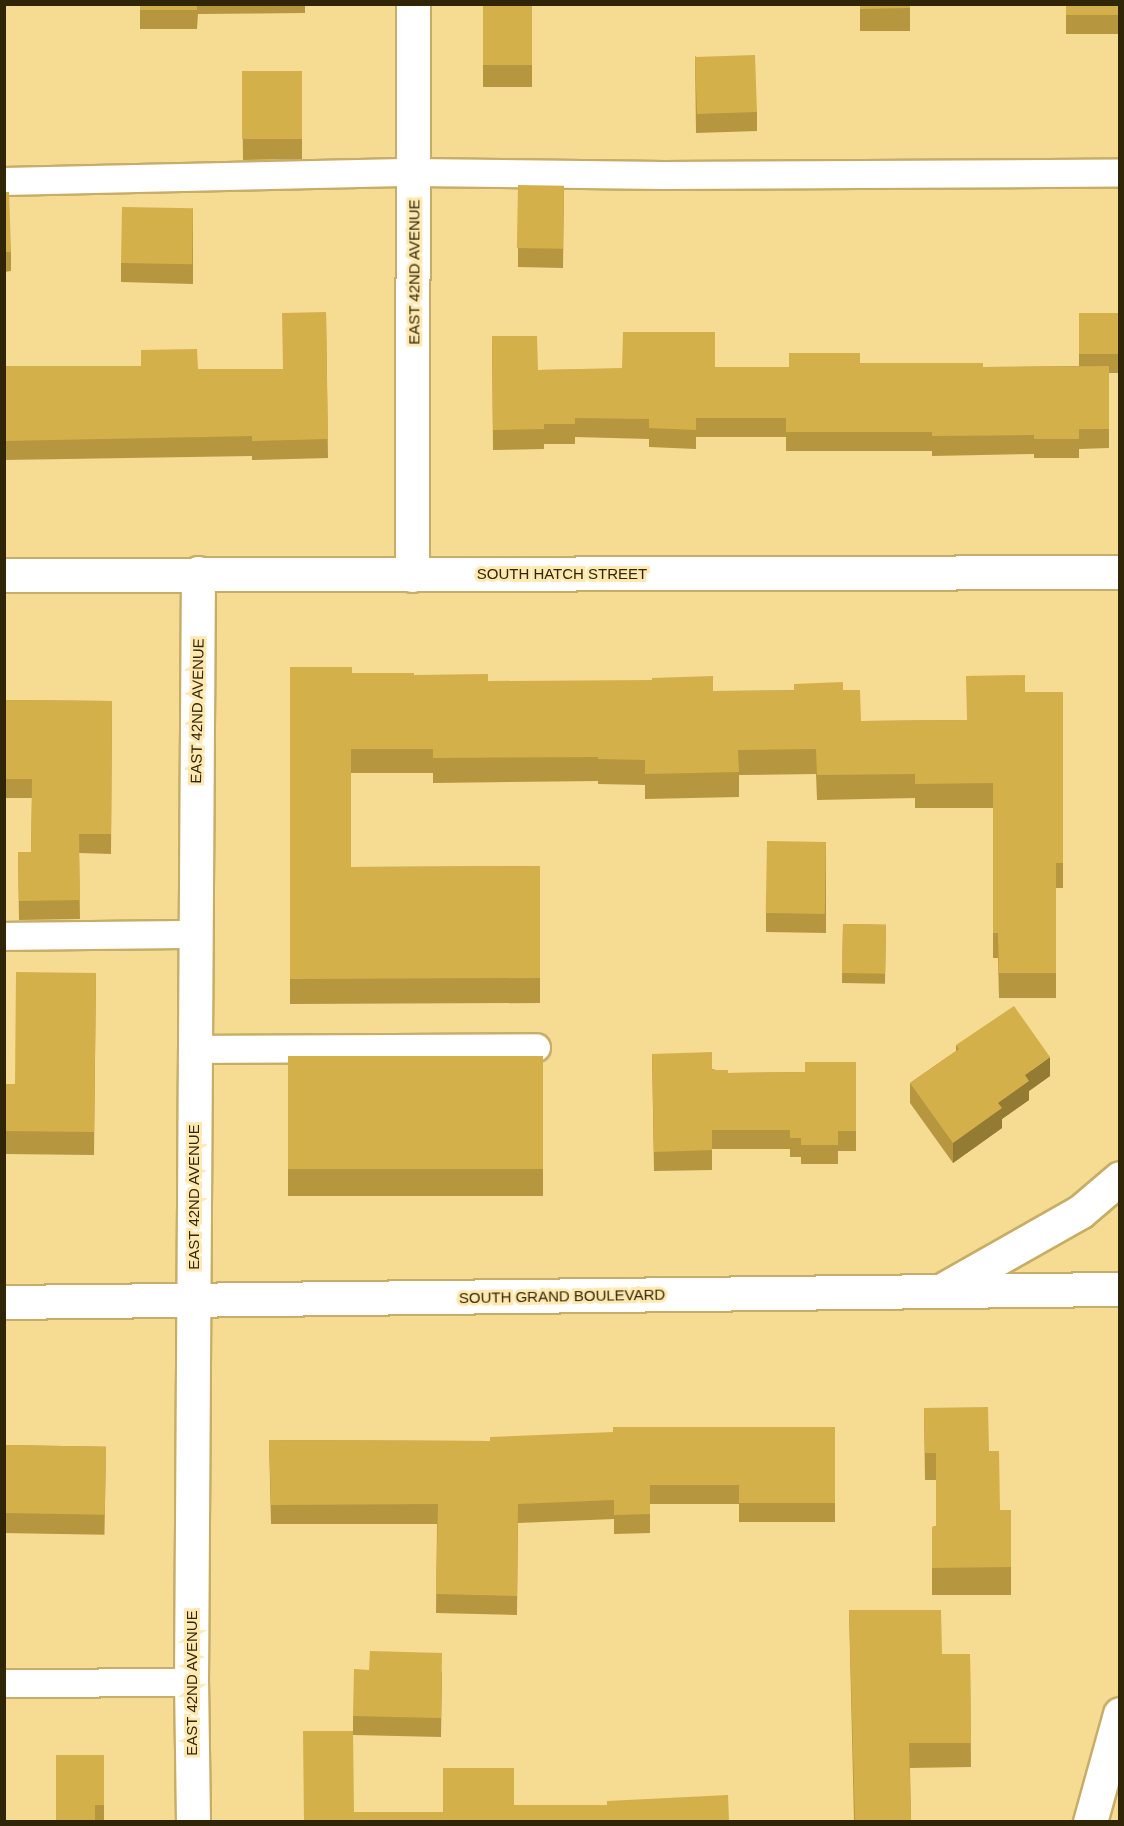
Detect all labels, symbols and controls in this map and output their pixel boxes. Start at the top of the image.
street label: EAST 42ND AVENUE [405,199,423,345]
street label: SOUTH HATCH STREET [477,565,647,583]
street label: EAST 42ND AVENUE [187,638,207,784]
street label: EAST 42ND AVENUE [185,1124,203,1270]
street label: SOUTH GRAND BOULEVARD [459,1285,665,1307]
street label: EAST 42ND AVENUE [183,1610,201,1756]

